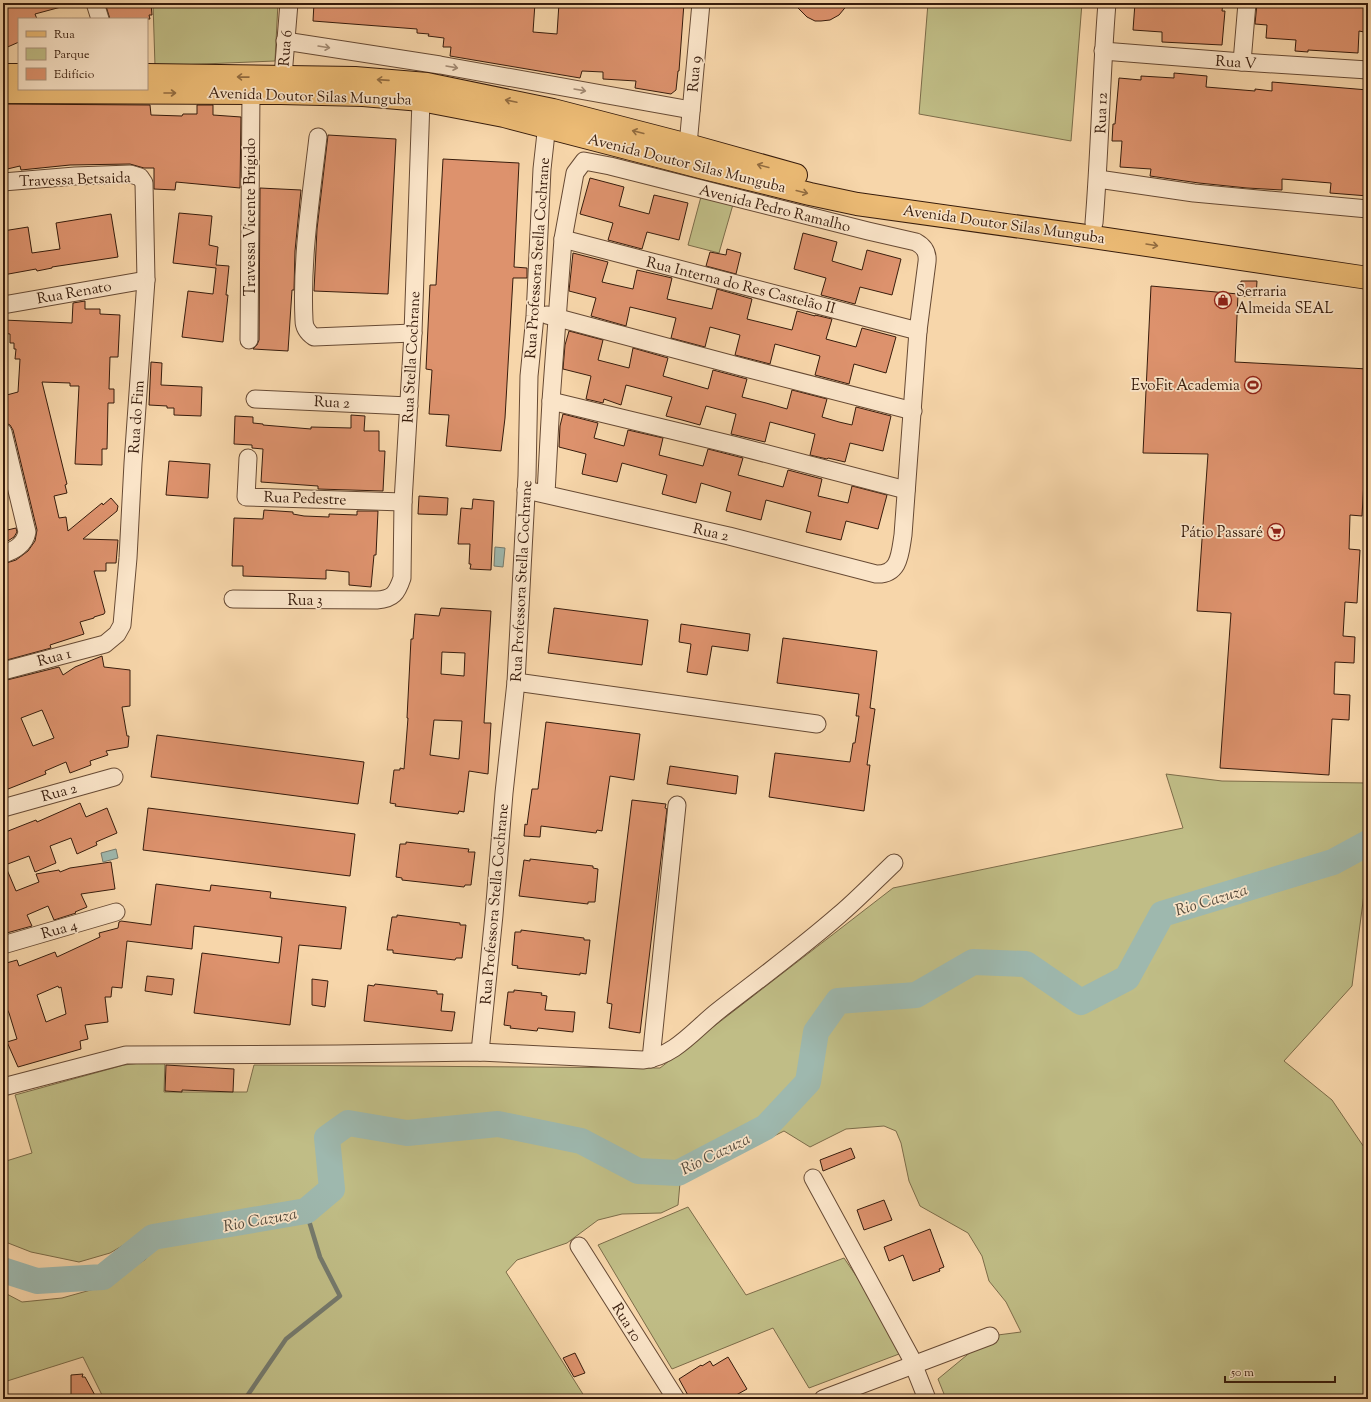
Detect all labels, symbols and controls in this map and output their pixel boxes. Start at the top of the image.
legend [18,18,148,90]
text: Rua [54,26,75,44]
street label: Rua 6 [274,29,299,67]
one-way arrow [317,43,330,51]
text: Parque [54,46,90,64]
street label: Rua V [1215,52,1257,75]
street label: Rua 9 [683,55,708,93]
one-way arrow [445,64,458,72]
text: Edifício [54,66,95,84]
one-way arrow [237,73,250,81]
one-way arrow [377,77,390,84]
street label: Avenida Doutor Silas Munguba [208,83,412,112]
one-way arrow [573,86,586,94]
one-way arrow [163,89,176,97]
street label: Rua 12 [1091,92,1114,134]
one-way arrow [505,97,518,105]
one-way arrow [631,128,644,136]
street label: Avenida Doutor Silas Munguba [585,130,788,199]
street label: Travessa Vicente Brígido [241,138,262,296]
street label: Rua Professora Stella Cochrane [521,157,556,359]
one-way arrow [757,162,770,169]
street label: Travessa Betsaida [19,168,131,193]
street label: Avenida Pedro Ramalho [697,180,853,238]
one-way arrow [795,188,808,196]
street label: Avenida Doutor Silas Munguba [902,201,1106,250]
one-way arrow [1145,241,1158,249]
street label: Rua Interna do Res Castelão II [644,253,838,320]
street label: Rua Renato [35,277,113,310]
place label: Serraria Almeida SEAL [1236,282,1334,320]
shop icon: Serraria Almeida SEAL [1213,290,1233,310]
street label: Rua Stella Cochrane [399,291,426,424]
sports icon: EvoFit Academia [1243,375,1263,395]
place label: EvoFit Academia [1131,376,1240,397]
street label: Rua do Fim [124,379,151,455]
street label: Rua 2 [313,392,351,415]
street label: Rua Professora Stella Cochrane [507,480,538,682]
street label: Rua Pedestre [263,488,347,511]
street label: Rua 2 [691,519,731,548]
supermarket icon: Pátio Passaré [1266,522,1286,542]
place label: Pátio Passaré [1181,523,1263,544]
street label: Rua 3 [287,591,323,612]
street label: Rua 1 [35,644,74,673]
street label: Rua 2 [39,779,80,808]
street label: Rua Professora Stella Cochrane [476,803,515,1006]
water label: Rio Cazuza [1173,879,1251,923]
street label: Rua 4 [39,915,80,946]
water label: Rio Cazuza [678,1129,755,1182]
water label: Rio Cazuza [222,1204,299,1239]
street label: Rua 10 [606,1299,646,1346]
scale bar [1225,1358,1335,1384]
text: 50 m [1230,1364,1254,1382]

